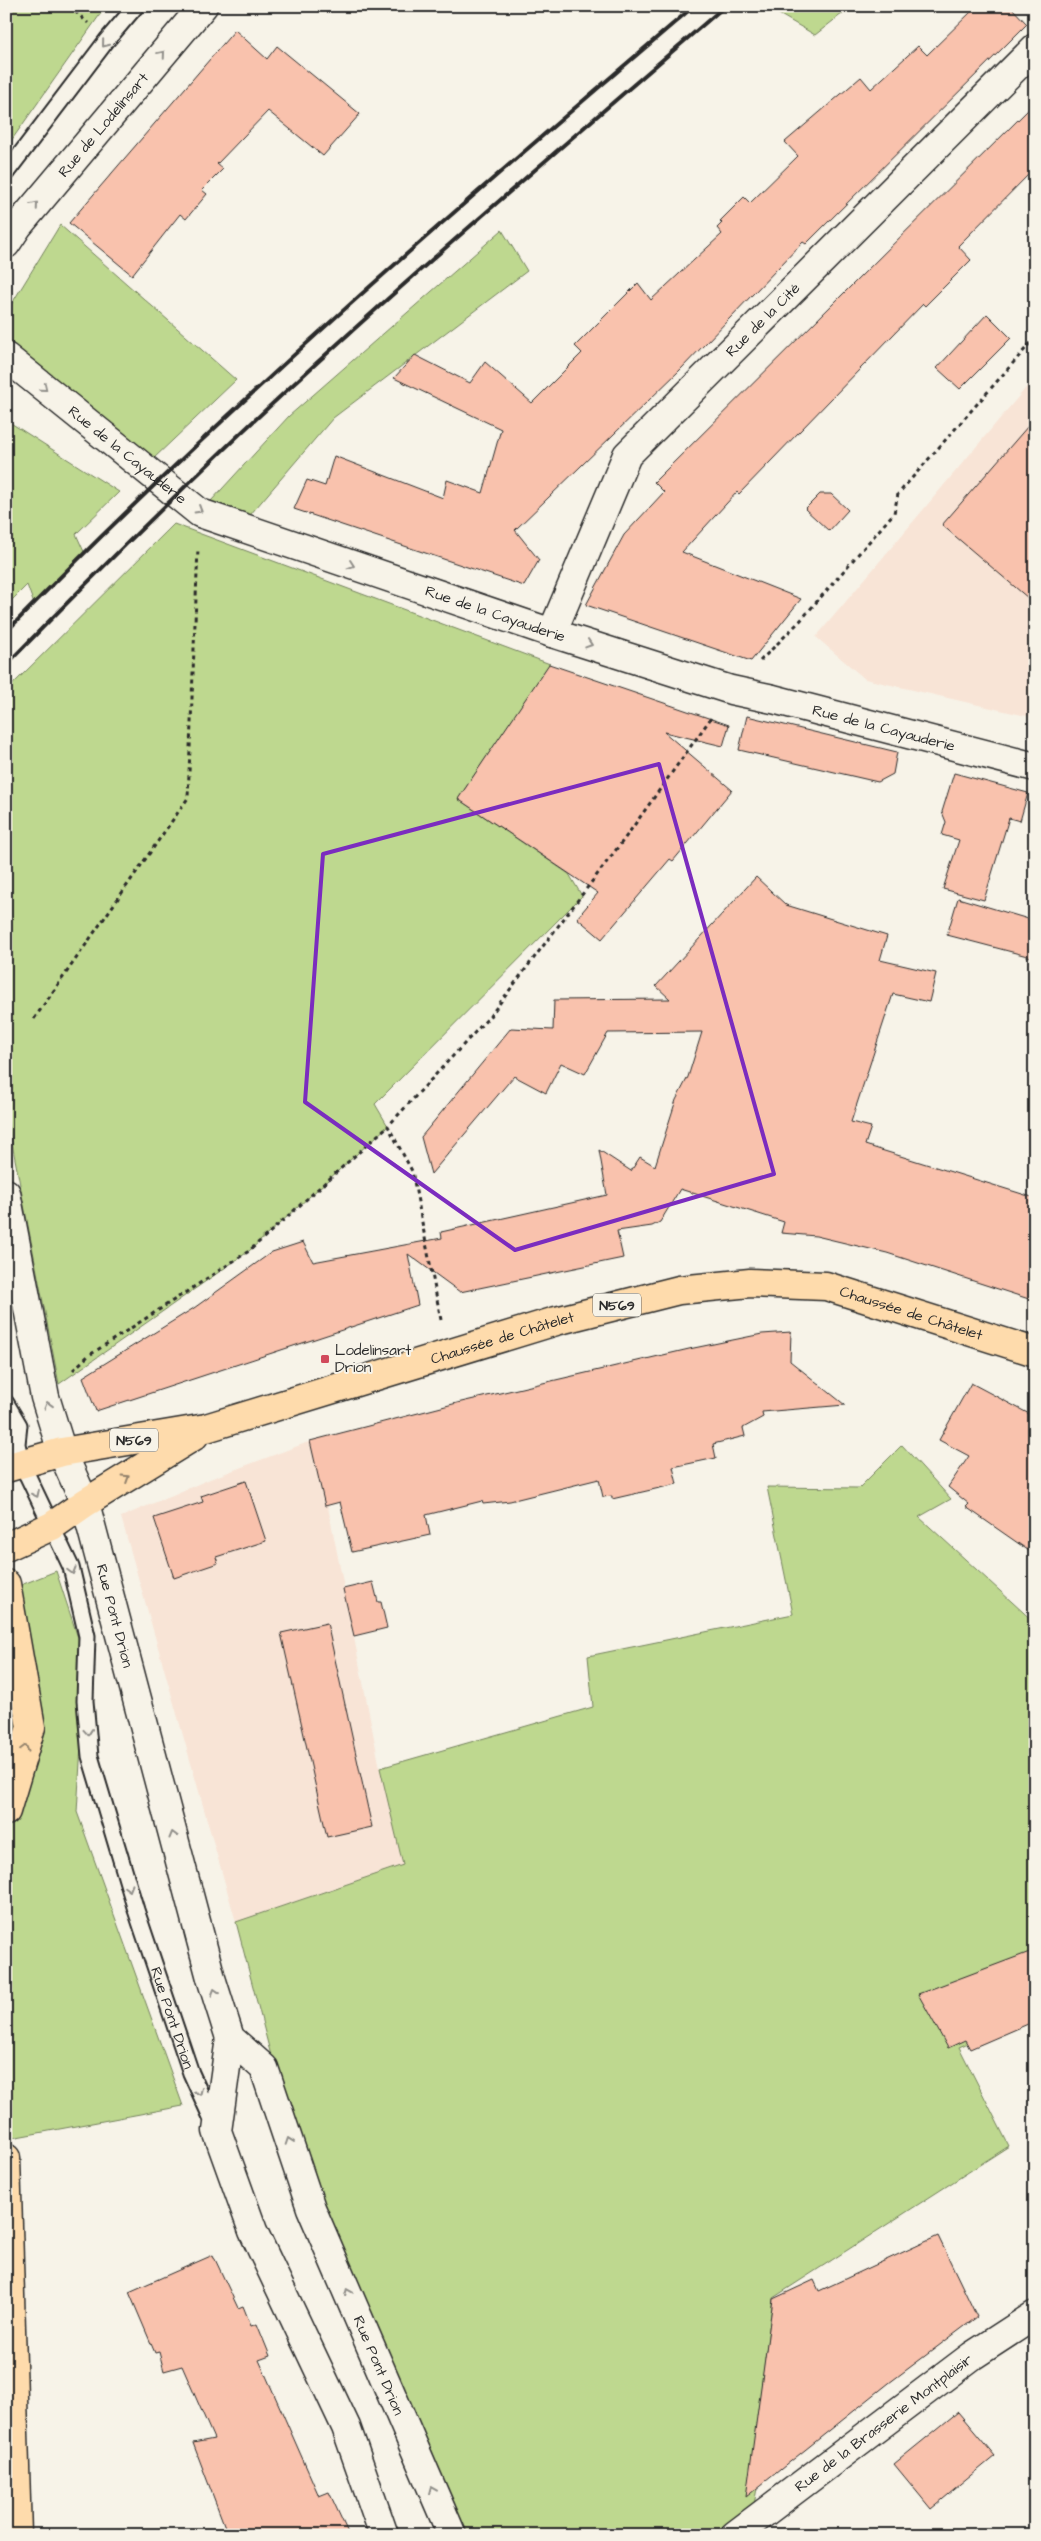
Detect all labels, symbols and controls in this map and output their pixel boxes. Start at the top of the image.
one-way arrow [102,38,110,47]
one-way arrow [157,51,166,60]
street label: Rue de Lodelinsart [53,68,154,182]
one-way arrow [30,202,39,211]
street label: Rue de la Cité [721,278,805,362]
one-way arrow [38,382,47,390]
street label: Rue de la Cayauderie [64,401,191,509]
one-way arrow [193,504,202,514]
one-way arrow [347,560,355,570]
street label: Rue de la Cayauderie [422,581,568,648]
one-way arrow [584,639,592,649]
street label: Rue de la Cayauderie [810,700,957,757]
street label: Chaussée de Châtelet [837,1281,985,1346]
road number: N569 [593,1294,641,1316]
street label: Chaussée de Châtelet [428,1307,576,1370]
place label: Lodelinsart Drion [335,1340,411,1378]
marker: Lodelinsart Drion [319,1353,331,1365]
one-way arrow [43,1401,53,1410]
road number: N569 [110,1428,158,1452]
one-way arrow [121,1474,130,1484]
one-way arrow [30,1489,41,1498]
street label: Rue Pont Drion [91,1562,138,1671]
one-way arrow [66,1566,76,1575]
one-way arrow [82,1728,93,1736]
one-way arrow [19,1744,29,1752]
one-way arrow [168,1831,179,1839]
one-way arrow [124,1884,134,1892]
street label: Rue Pont Drion [145,1964,199,2072]
one-way arrow [211,1988,221,1997]
one-way arrow [193,2087,203,2096]
one-way arrow [285,2137,295,2146]
one-way arrow [343,2288,354,2297]
street label: Rue Pont Drion [348,2313,409,2419]
street label: Rue de la Brasserie Montplaisir [790,2349,977,2497]
one-way arrow [428,2486,439,2495]

